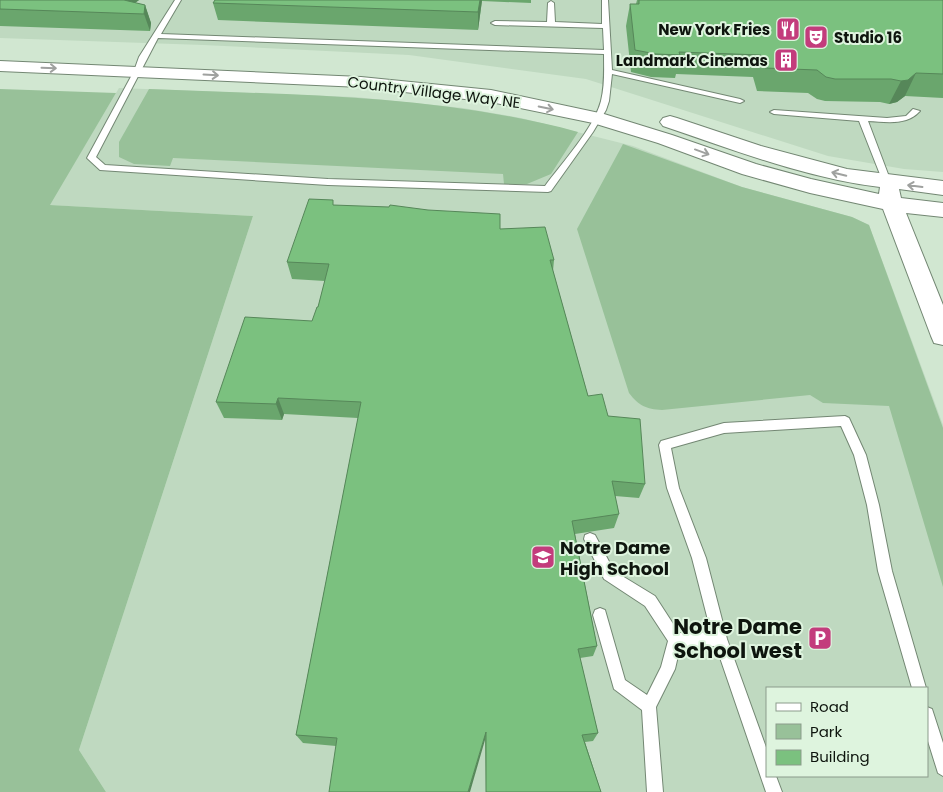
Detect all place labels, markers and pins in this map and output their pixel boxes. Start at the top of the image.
restaurant icon: New York Fries [775,16,801,42]
place label: New York Fries [658,19,770,40]
theatre icon: Studio 16 [803,24,829,50]
place label: Studio 16 [834,27,902,48]
building icon: Landmark Cinemas [773,47,799,73]
place label: Landmark Cinemas [616,50,768,71]
place label: Notre Dame High School [560,535,670,581]
school or university icon: Notre Dame High School [530,544,556,570]
place label: Notre Dame School west [673,612,802,665]
parking icon: Notre Dame School west [807,625,833,651]

